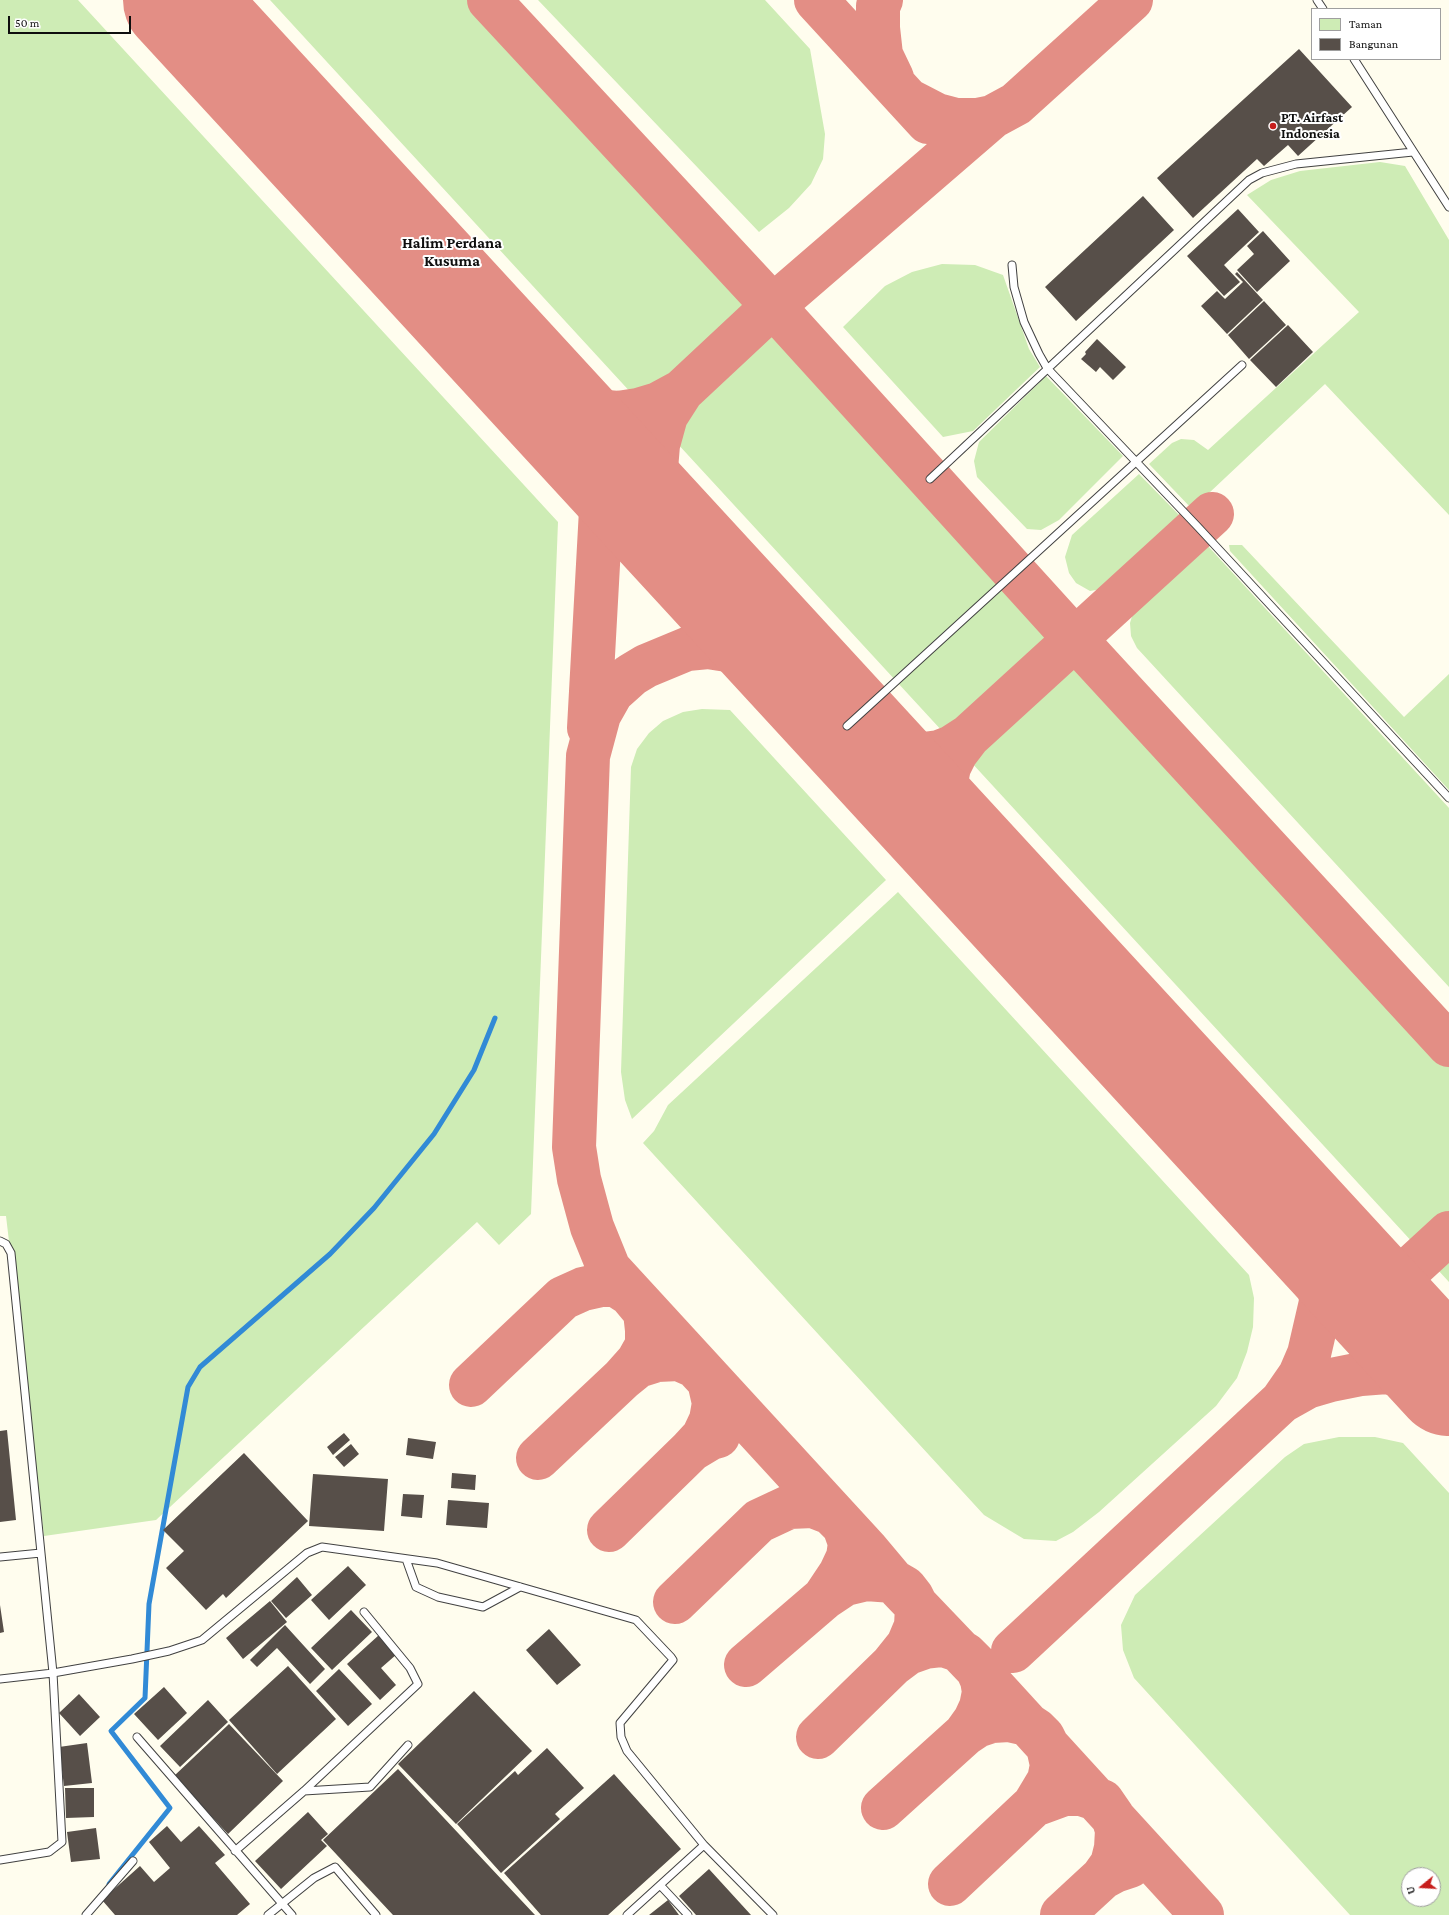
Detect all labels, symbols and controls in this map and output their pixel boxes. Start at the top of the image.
scale bar [10,8,133,34]
legend [1311,8,1441,60]
text: 50 m [15,16,39,30]
text: Taman [1349,17,1382,31]
text: Bangunan [1349,37,1398,51]
place label: PT. Airfast Indonesia [1281,110,1343,142]
marker: PT. Airfast Indonesia [1268,121,1278,131]
district label: Halim Perdana Kusuma [402,233,502,271]
north arrow [1401,1867,1441,1907]
text: U [1404,1885,1417,1896]

